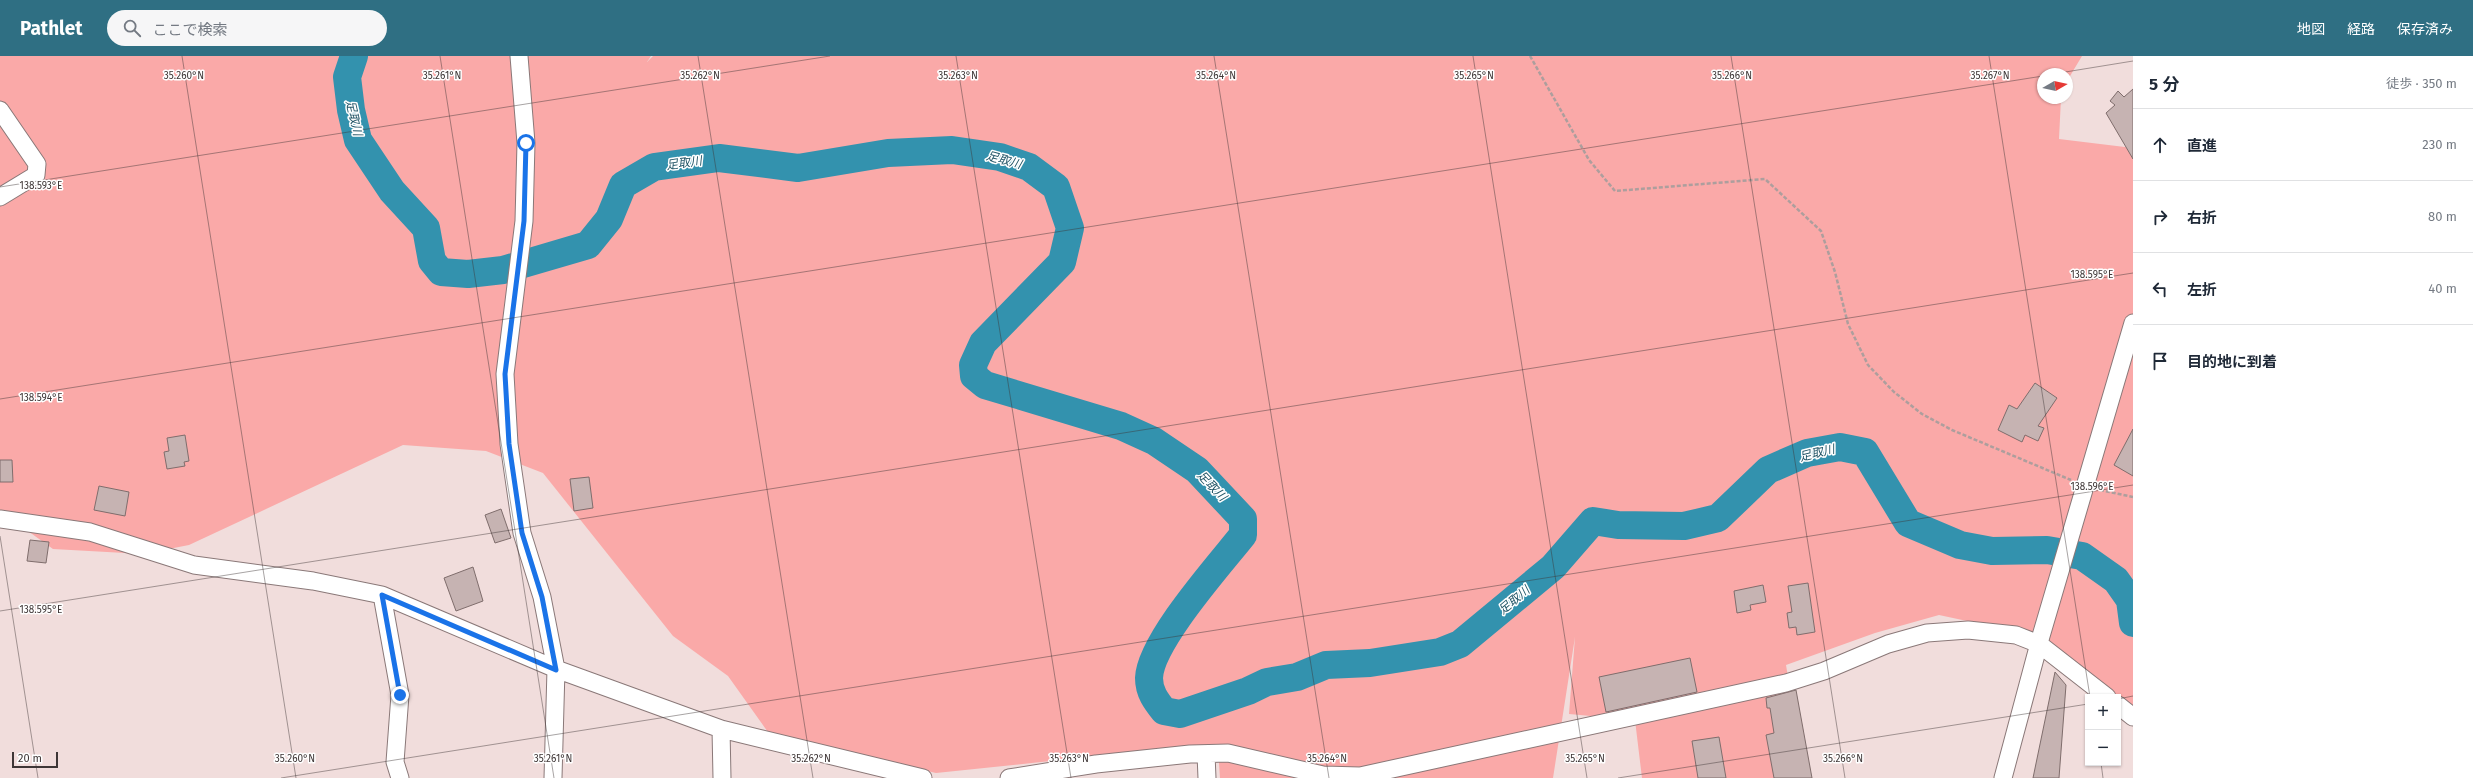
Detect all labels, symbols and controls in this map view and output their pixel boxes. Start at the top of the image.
search box [107,10,387,46]
text: Pathlet [20,17,83,40]
icon: search [121,17,143,39]
text: ここで検索 [153,21,228,39]
text: 地図 [2297,21,2325,38]
text: 経路 [2347,21,2375,38]
text: 保存済み [2397,21,2453,38]
north arrow [2037,68,2073,104]
text: 35.260°N [164,70,204,82]
text: 35.261°N [423,70,461,82]
text: 35.262°N [680,70,720,82]
text: 35.263°N [938,70,978,82]
text: 35.264°N [1196,70,1236,82]
text: 35.265°N [1454,70,1494,82]
text: 35.266°N [1712,70,1752,82]
text: 35.267°N [1970,70,2010,82]
text: 5 分 [2149,74,2179,95]
text: 徒歩 · 350 m [2386,76,2457,91]
water label: 足取川 [343,99,365,139]
route start [517,134,535,152]
icon: ahead [2149,134,2171,156]
text: 直進 [2187,137,2217,155]
text: 230 m [2422,137,2457,152]
water label: 足取川 [985,149,1025,172]
water label: 足取川 [665,153,705,172]
text: 138.593°E [20,180,62,192]
icon: right [2149,206,2171,228]
text: 右折 [2187,209,2217,227]
text: 80 m [2428,209,2457,224]
text: 138.595°E [2071,269,2113,281]
icon: left [2149,278,2171,300]
text: 左折 [2187,281,2217,299]
text: 40 m [2428,281,2457,296]
icon: arrive [2149,350,2171,372]
text: 目的地に到着 [2187,353,2277,371]
text: 138.594°E [19,392,63,404]
water label: 足取川 [1798,441,1838,464]
water label: 足取川 [1194,468,1231,505]
text: 138.596°E [2070,481,2114,493]
water label: 足取川 [1496,582,1534,617]
text: 138.595°E [20,604,62,616]
route end [391,686,409,704]
map controls [2085,694,2121,766]
button: + [2085,694,2121,730]
button: − [2085,730,2121,766]
scale bar [12,750,58,769]
text: 20 m [18,752,42,765]
text: 35.260°N [275,753,315,765]
text: 35.261°N [534,753,572,765]
text: 35.262°N [791,753,831,765]
text: 35.263°N [1049,753,1089,765]
text: 35.264°N [1307,753,1347,765]
text: 35.265°N [1565,753,1605,765]
text: 35.266°N [1823,753,1863,765]

